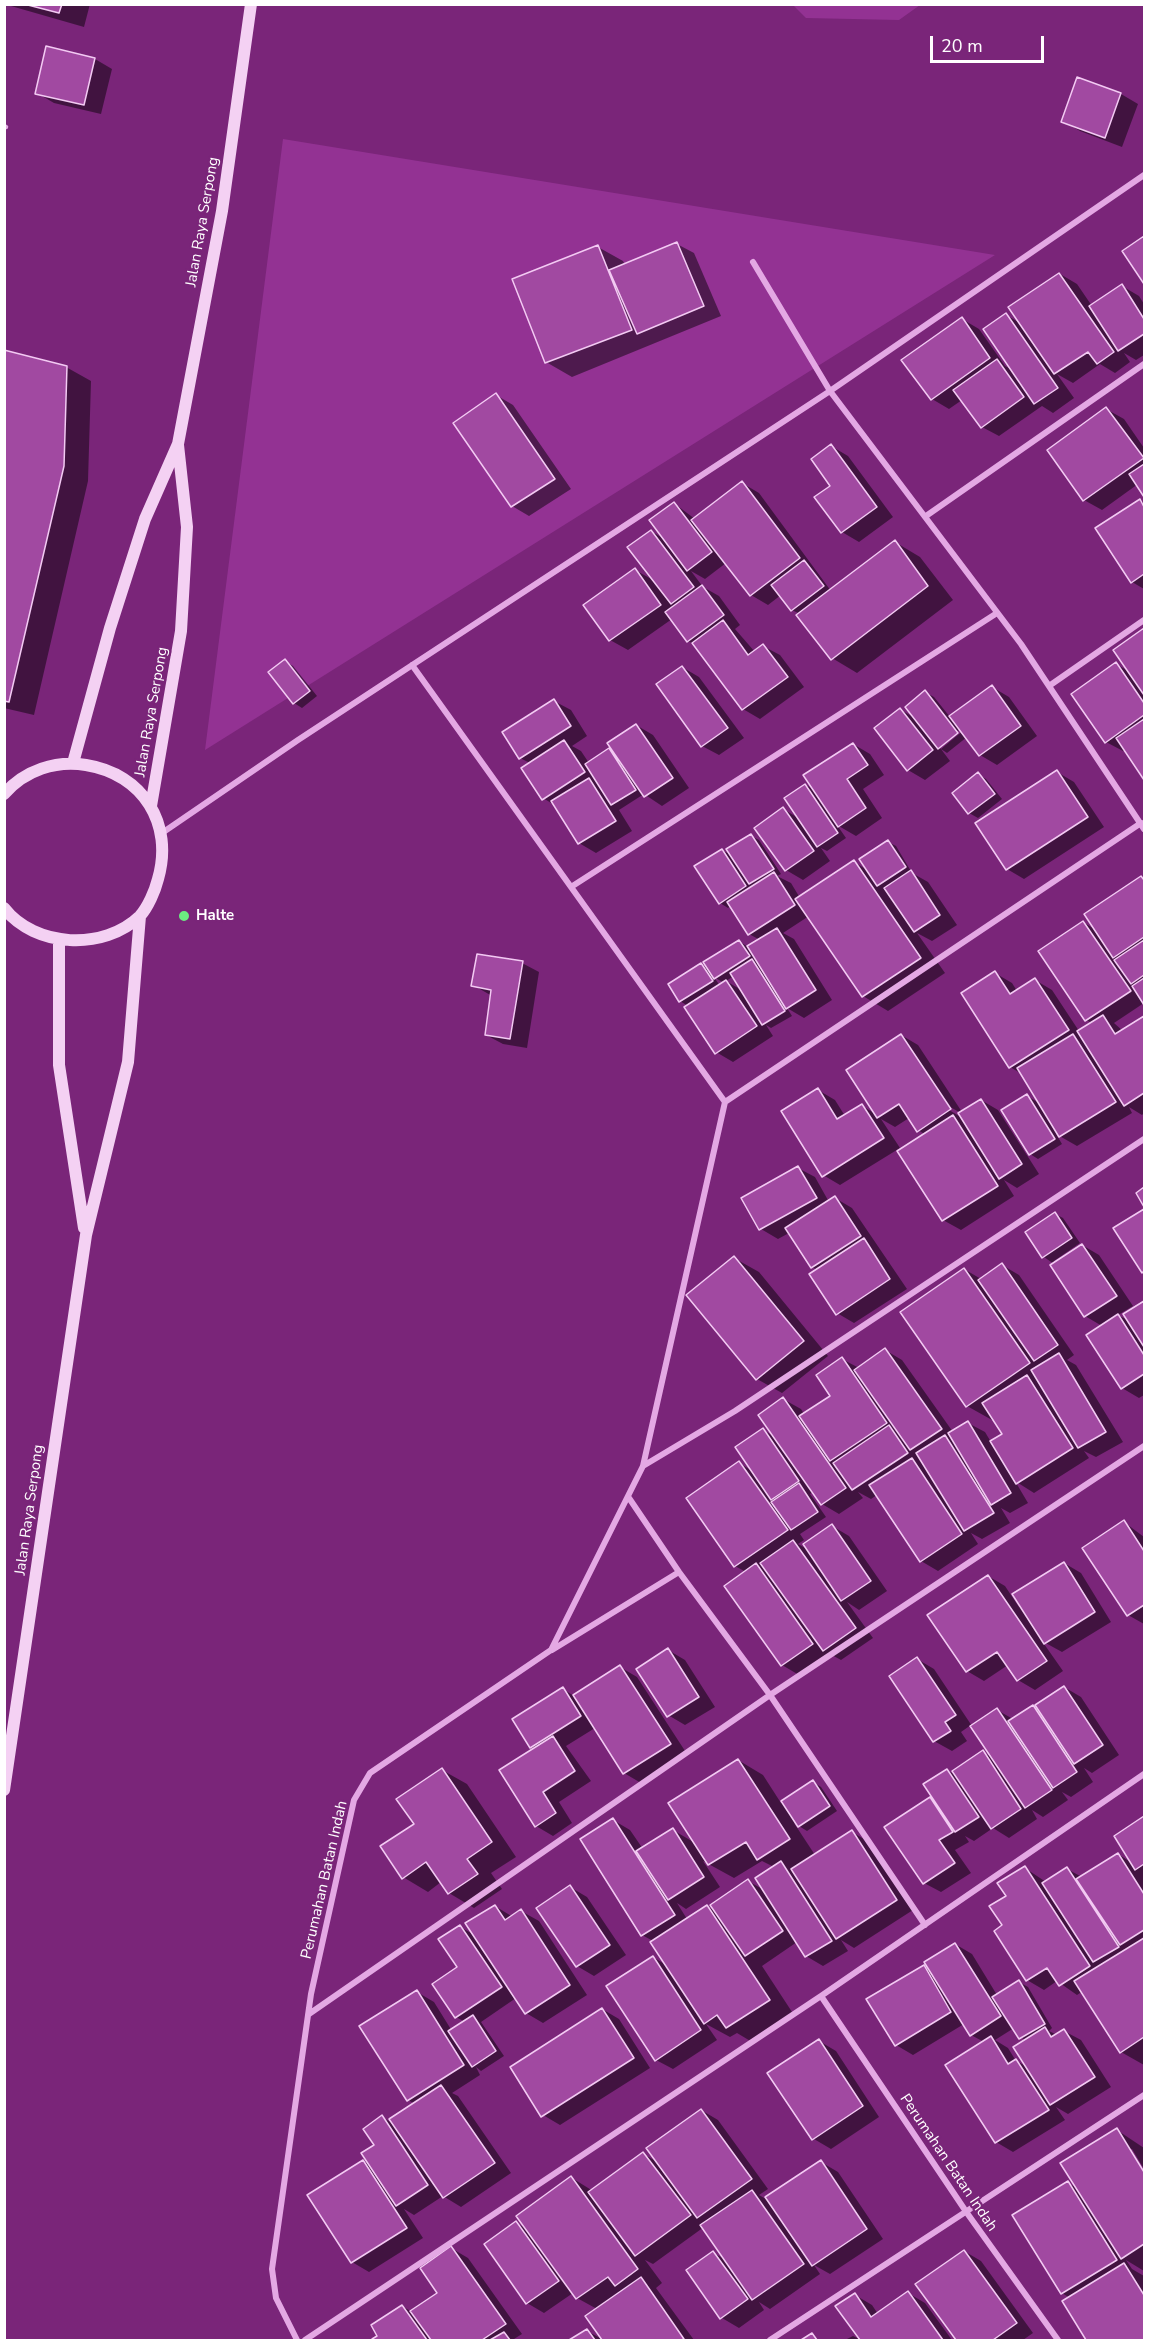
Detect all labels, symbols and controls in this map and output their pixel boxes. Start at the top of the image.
scale bar [933,24,1047,62]
text: 20 m [941,34,983,58]
street label: Jalan Raya Serpong [183,156,223,288]
street label: Jalan Raya Serpong [132,646,172,778]
place label: Halte [196,907,234,925]
marker: Halte [177,909,191,923]
street label: Jalan Raya Serpong [12,1443,48,1577]
street label: Perumahan Batan Indah [298,1799,352,1961]
street label: Perumahan Batan Indah [895,2091,1001,2235]

